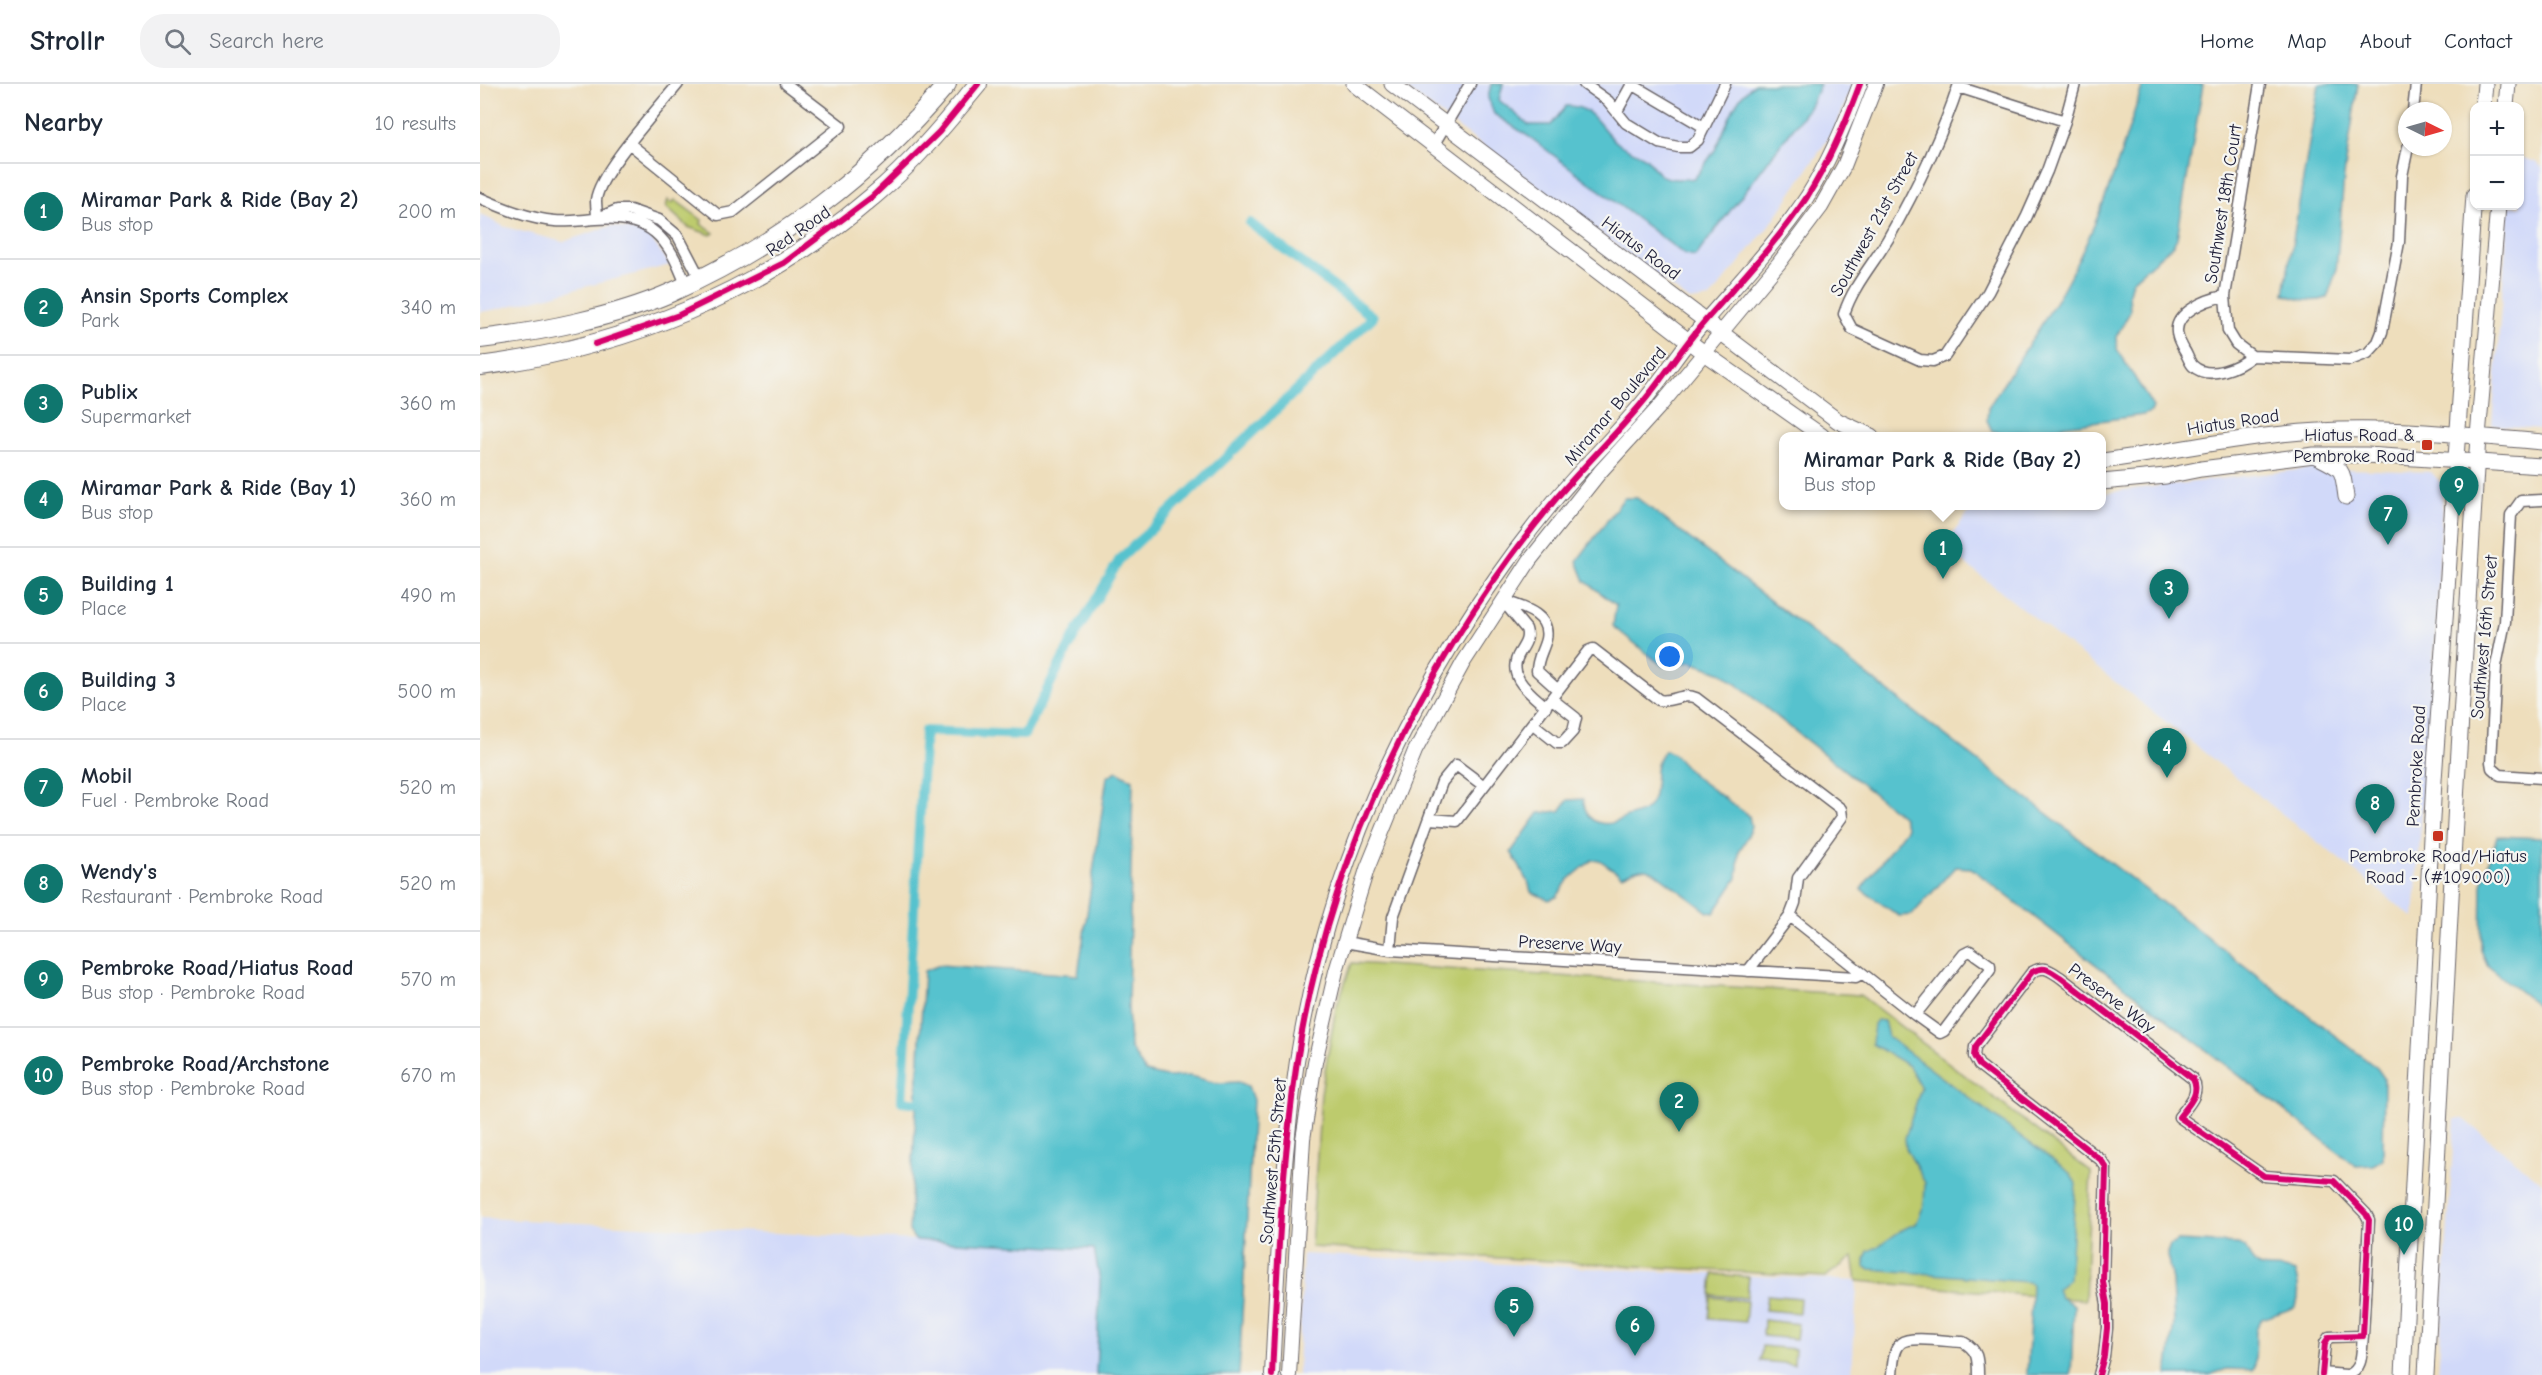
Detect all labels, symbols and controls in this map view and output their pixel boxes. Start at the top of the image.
search box [140,14,560,68]
text: Strollr [30,25,104,57]
icon: search [161,25,194,58]
text: Search here [209,28,324,54]
text: Home [2200,29,2254,53]
text: Map [2287,29,2327,53]
text: About [2360,29,2411,53]
text: Contact [2444,29,2512,53]
north arrow [2398,102,2452,156]
map controls [2470,102,2524,210]
button: + [2470,102,2524,156]
text: Nearby [24,108,103,138]
text: 10 results [375,112,456,135]
street label: Southwest 18th Court [2201,122,2247,285]
street label: Southwest 21st Street [1826,148,1923,300]
button: − [2470,156,2524,210]
text: Miramar Park & Ride (Bay 2) [81,187,359,213]
text: 1 [40,200,47,223]
text: 200 m [398,200,456,223]
street label: Red Road [762,202,835,261]
street label: Hiatus Road [1597,212,1684,285]
text: Bus stop [81,213,153,236]
text: Ansin Sports Complex [81,283,288,309]
text: 2 [39,296,48,319]
text: 340 m [401,296,456,319]
text: Park [81,309,119,332]
street label: Miramar Boulevard [1560,343,1671,470]
text: Publix [81,379,137,405]
text: 3 [39,392,48,415]
text: 360 m [400,392,456,415]
text: Supermarket [81,405,191,428]
street label: Hiatus Road [2185,405,2281,440]
place label: Hiatus Road & Pembroke Road [2294,425,2415,467]
popup [1779,432,2106,510]
marker: Hiatus Road & Pembroke Road [2420,438,2434,452]
text: Miramar Park & Ride (Bay 2) [1804,447,2081,473]
pin: 9 [2440,466,2478,516]
text: Bus stop [1804,473,1876,496]
text: Miramar Park & Ride (Bay 1) [81,475,356,501]
text: 4 [39,488,48,511]
text: 360 m [400,488,456,511]
pin: 7 [2368,496,2408,545]
text: Bus stop [81,501,153,524]
pin: 1 [1924,530,1962,579]
street label: Southwest 16th Street [2467,553,2502,720]
pin: 3 [2150,570,2188,619]
text: Building 1 [81,571,174,597]
text: 5 [38,584,49,607]
text: 490 m [400,584,456,607]
text: Place [81,597,127,620]
your location [1655,642,1684,671]
text: Building 3 [81,667,176,693]
text: 6 [38,680,49,703]
text: 500 m [398,680,456,703]
text: Place [81,693,127,716]
street label: Pembroke Road [2403,705,2430,827]
pin: 4 [2148,728,2186,778]
text: Mobil [81,763,132,789]
text: 7 [39,776,48,799]
text: 520 m [399,776,456,799]
pin: 8 [2356,784,2394,834]
text: Fuel · Pembroke Road [81,789,269,812]
marker: Pembroke Road/Hiatus Road - (#109000) [2431,829,2445,843]
place label: Pembroke Road/Hiatus Road - (#109000) [2349,846,2527,888]
text: Wendy's [81,859,157,885]
text: 8 [38,872,49,895]
text: 520 m [399,872,456,895]
text: Restaurant · Pembroke Road [81,885,323,908]
street label: Preserve Way [1518,931,1623,958]
text: Pembroke Road/Hiatus Road [81,955,353,981]
street label: Preserve Way [2064,959,2160,1038]
text: 9 [38,968,49,991]
text: 570 m [400,968,456,991]
text: Bus stop · Pembroke Road [81,981,305,1004]
text: Pembroke Road/Archstone [81,1051,329,1077]
text: 10 [34,1064,53,1087]
text: 670 m [400,1064,456,1087]
street label: Southwest 25th Street [1256,1076,1291,1245]
text: Bus stop · Pembroke Road [81,1077,305,1100]
pin: 2 [1660,1082,1698,1132]
pin: 10 [2384,1206,2424,1255]
pin: 5 [1494,1288,1534,1337]
pin: 6 [1616,1306,1654,1356]

